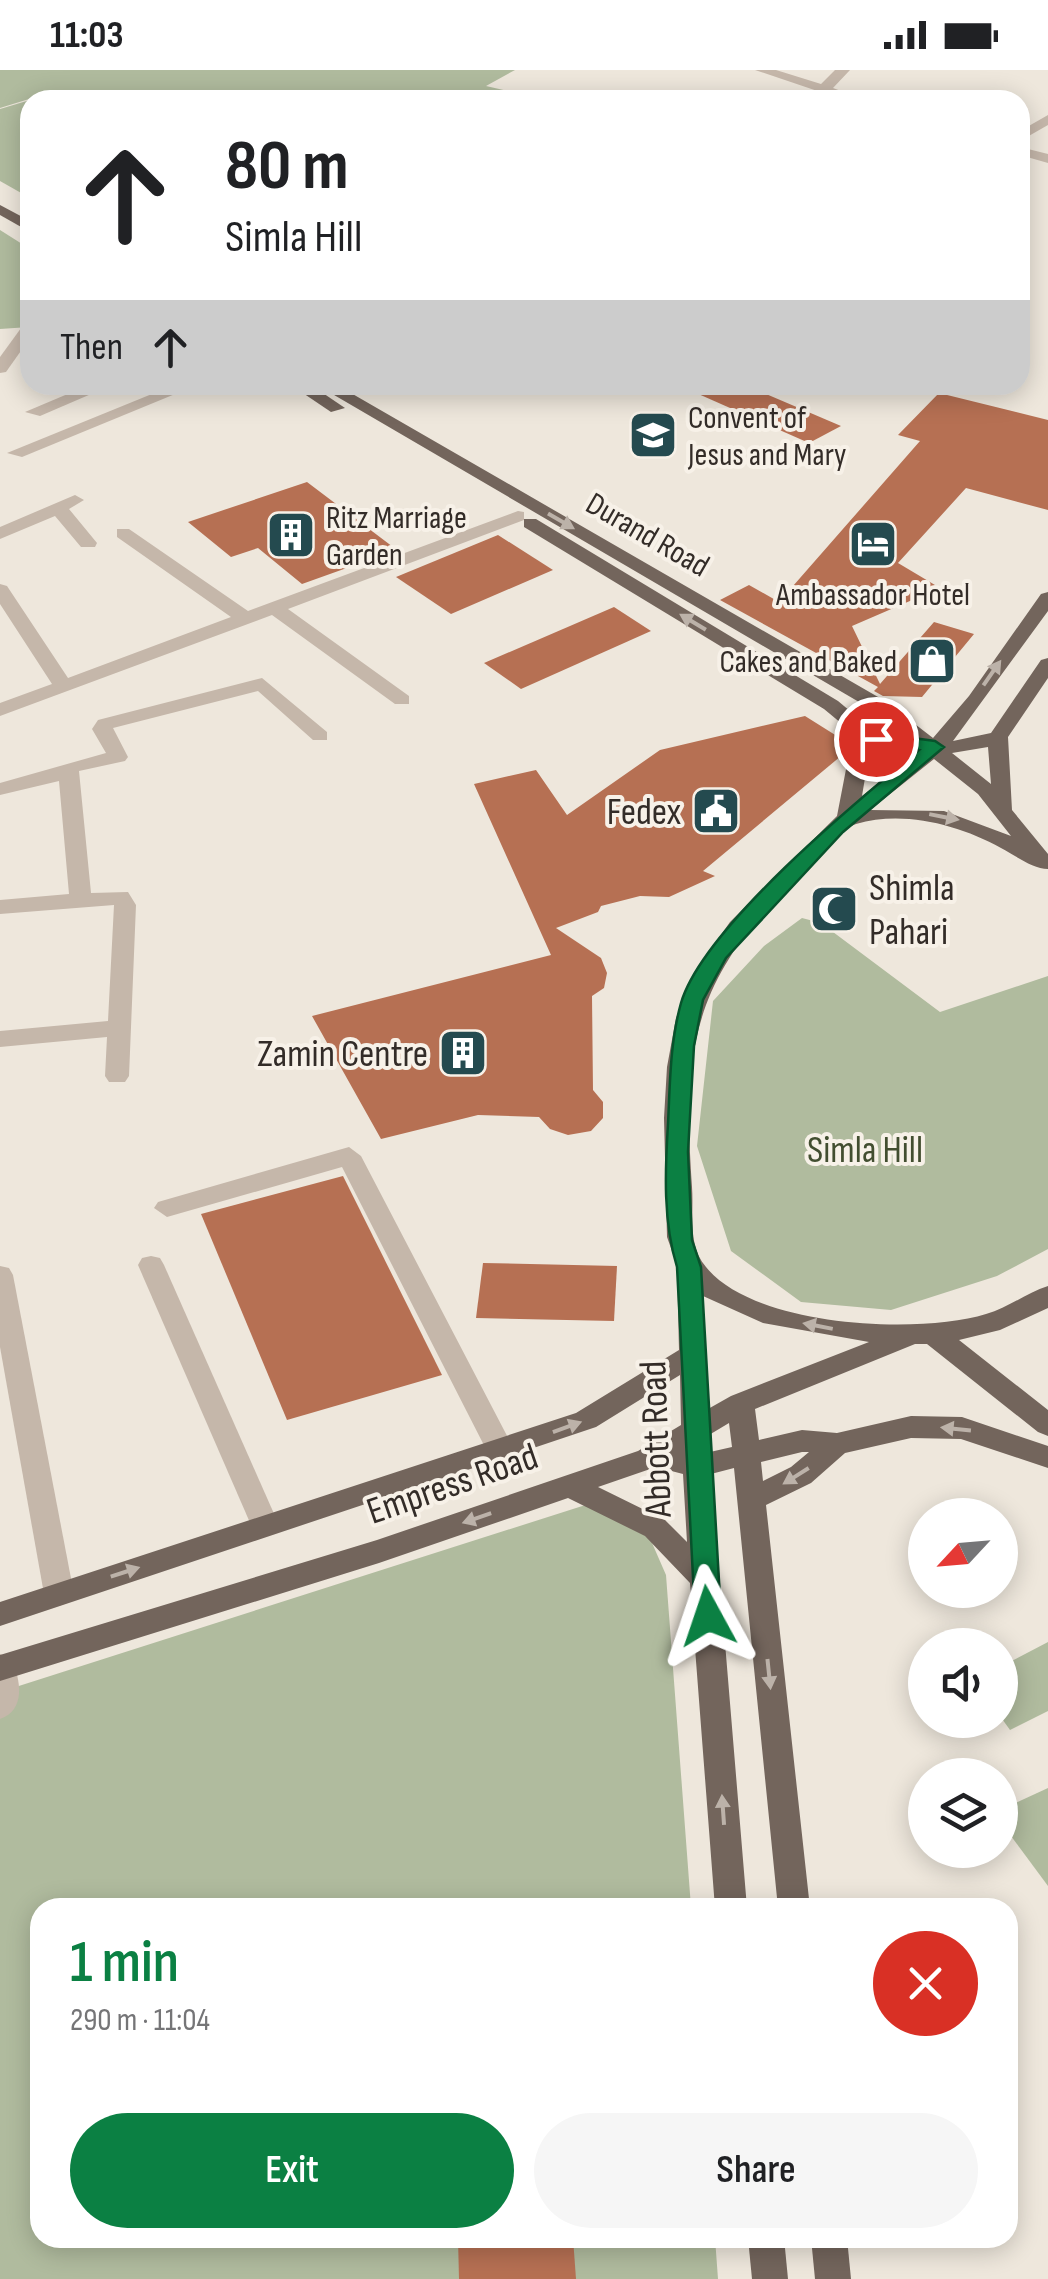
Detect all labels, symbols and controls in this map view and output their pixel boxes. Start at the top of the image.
text: 11:03 [50,13,123,58]
text: 80 m [225,125,349,209]
icon: ahead [60,130,190,260]
text: Simla Hill [225,210,362,265]
icon: ahead [143,320,198,375]
text: Then [60,325,123,370]
place label: Convent of Jesus and Mary [687,399,846,475]
school or university icon: Convent of Jesus and Mary [627,409,679,461]
street label: Durand Road [579,485,716,586]
place label: Ritz Marriage Garden [326,499,467,575]
building icon: Ritz Marriage Garden [265,509,317,561]
one-way arrow [547,512,575,529]
hotel icon: Ambassador Hotel [847,518,899,570]
place label: Ambassador Hotel [775,576,970,615]
one-way arrow [679,614,707,631]
shop icon: Cakes and Baked [906,635,958,687]
place label: Cakes and Baked [720,643,897,682]
one-way arrow [982,660,1001,686]
pin [834,697,919,782]
icon: arrive [849,712,904,767]
public building icon: Fedex [690,785,742,837]
place label: Fedex [607,790,681,835]
one-way arrow [929,810,960,825]
place label: Shimla Pahari [869,866,955,955]
mosque icon: Shimla Pahari [808,883,860,935]
building icon: Zamin Centre [437,1027,489,1079]
place label: Zamin Centre [257,1032,428,1077]
park label: Simla Hill [807,1128,923,1173]
one-way arrow [802,1318,833,1333]
street label: Abbott Road [631,1360,682,1519]
one-way arrow [553,1419,583,1434]
one-way arrow [939,1420,971,1436]
street label: Empress Road [361,1434,544,1535]
one-way arrow [783,1466,810,1485]
north arrow [908,1498,1018,1608]
map controls [908,1498,1018,1868]
one-way arrow [462,1511,492,1526]
one-way arrow [111,1563,141,1578]
position arrow [656,1564,760,1668]
button: sound [908,1628,1018,1738]
one-way arrow [761,1659,777,1690]
button: layers [908,1758,1018,1868]
one-way arrow [715,1794,731,1826]
text: 1 min [70,1927,179,1999]
button: close [873,1931,978,2036]
text: 290 m · 11:04 [70,2001,210,2040]
button: Exit [70,2113,514,2228]
button: Share [534,2113,978,2228]

